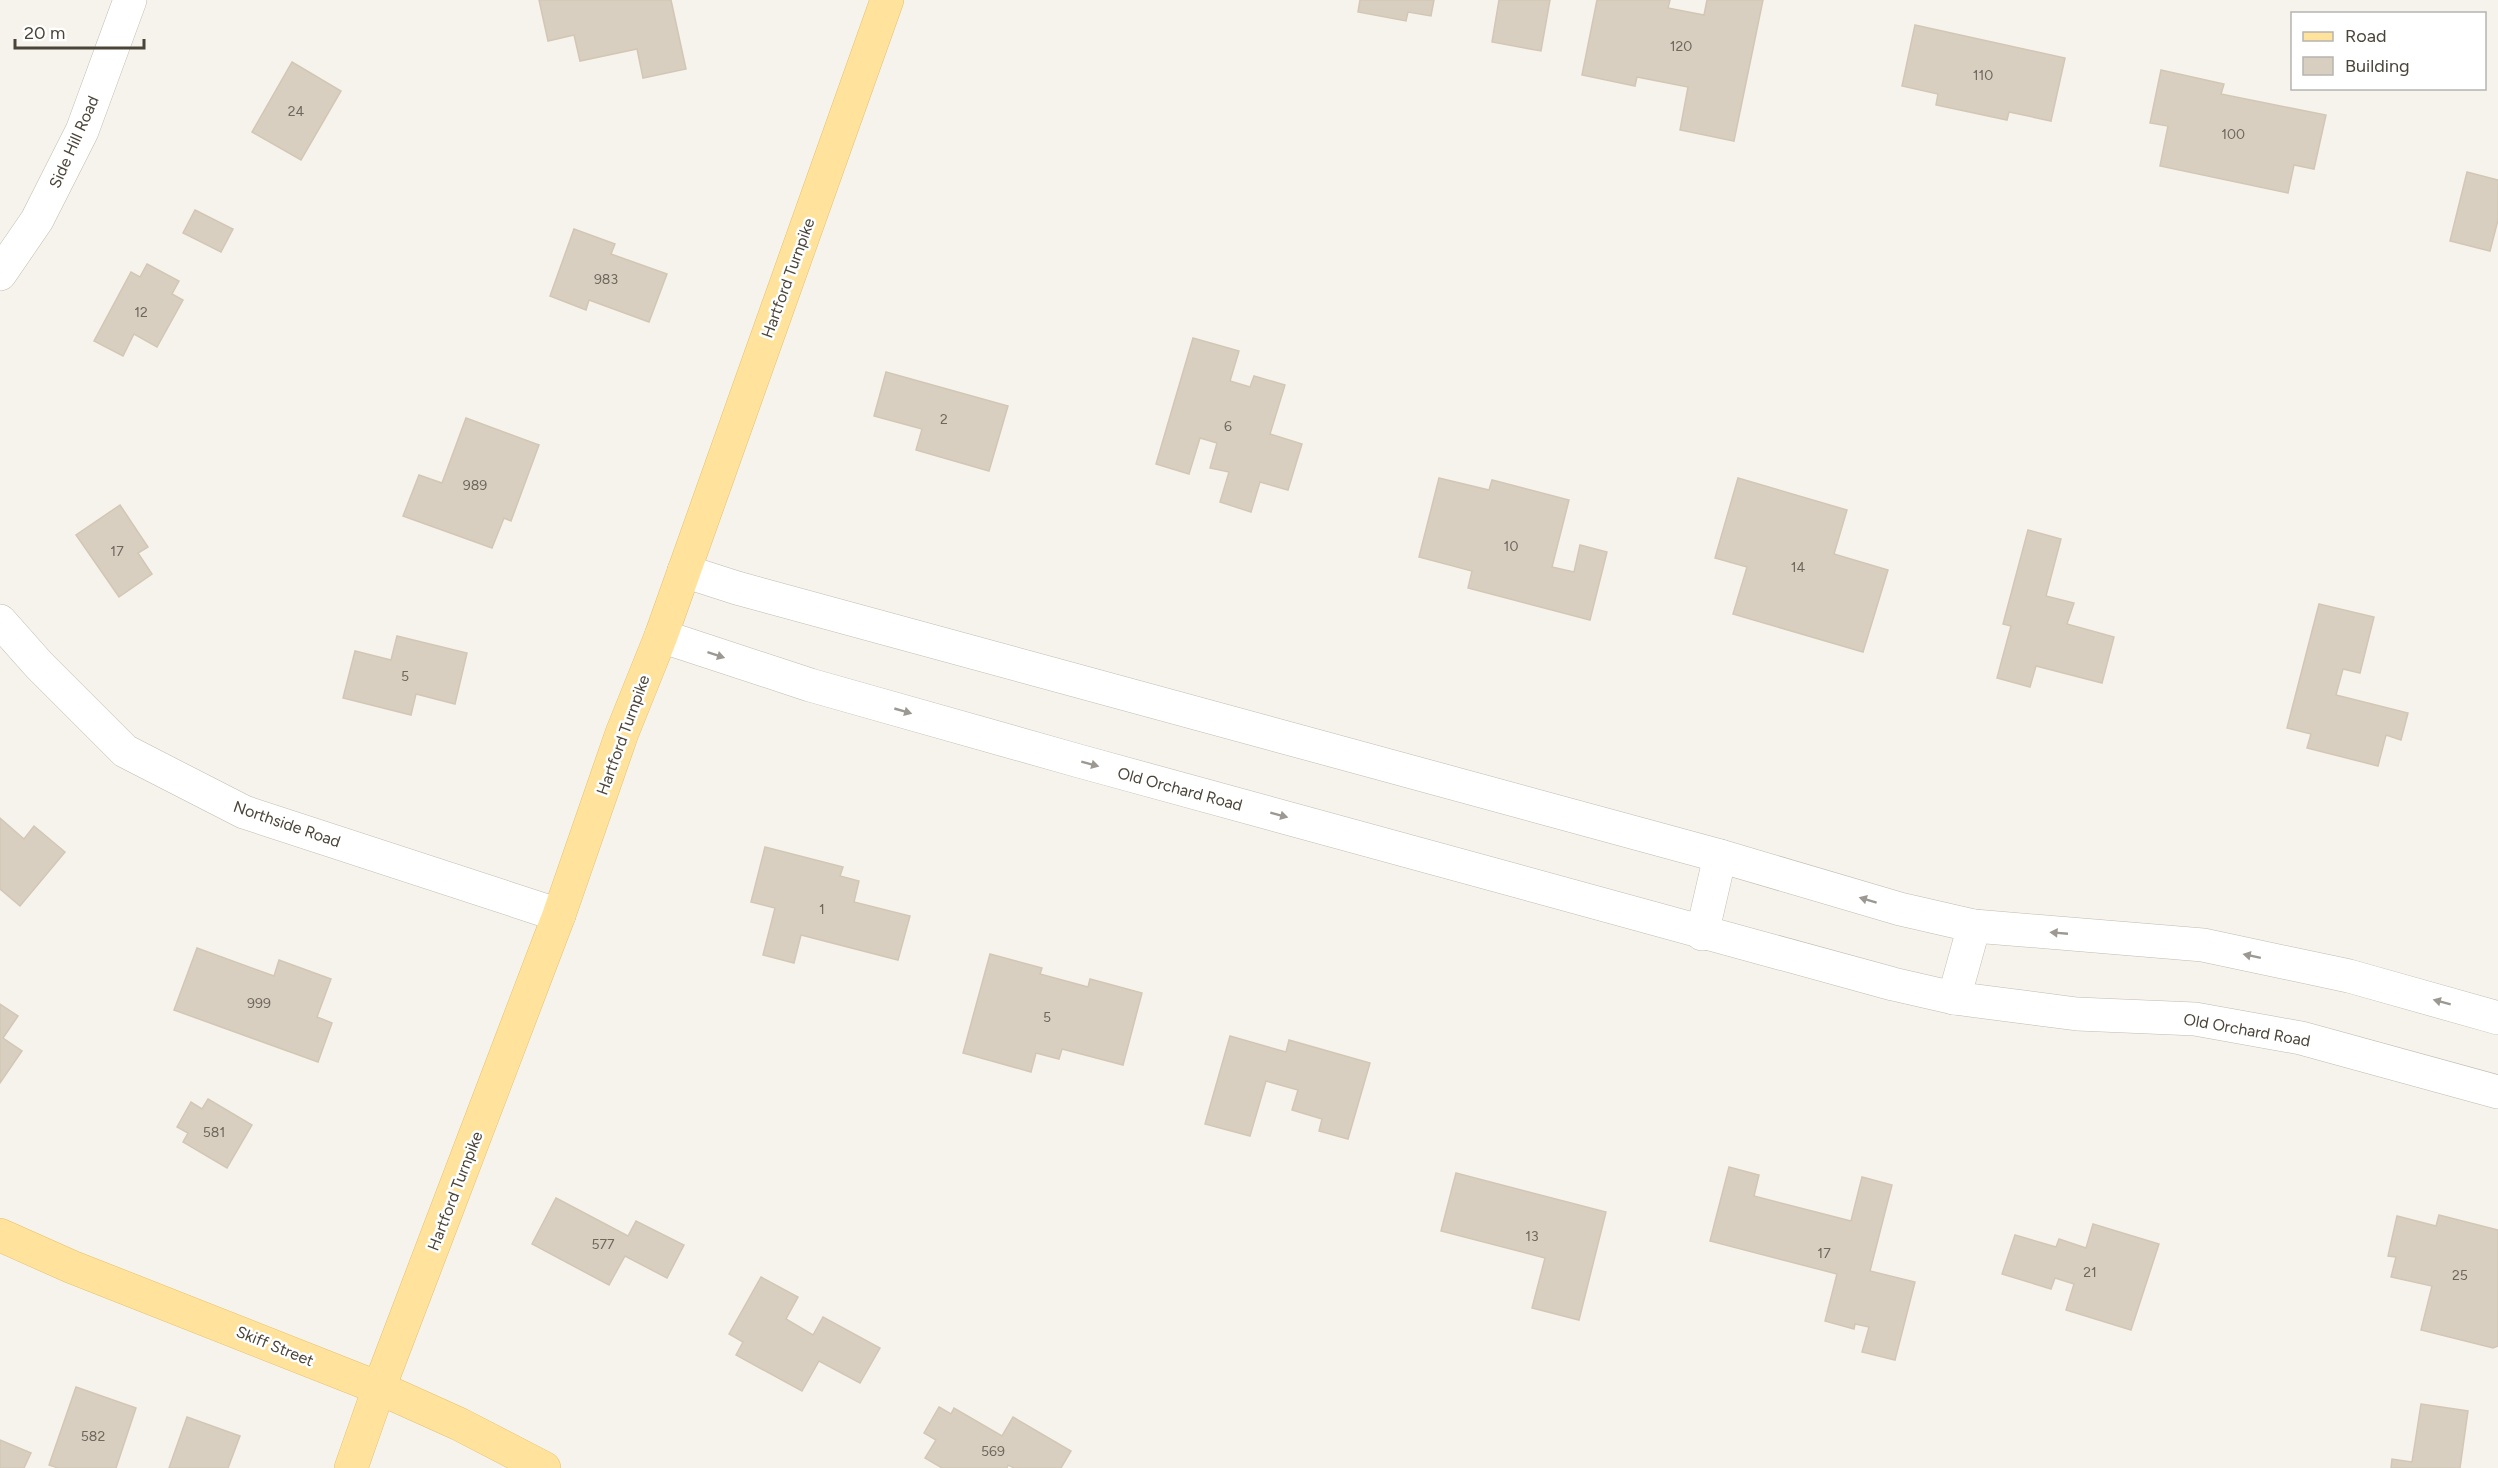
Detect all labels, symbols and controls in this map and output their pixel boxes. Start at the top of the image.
scale bar [15,12,144,50]
legend [2291,12,2486,90]
text: 20 m [24,22,65,44]
text: Road [2345,25,2386,47]
house number: 120 [1670,38,1692,55]
text: Building [2345,55,2410,77]
house number: 110 [1973,67,1993,84]
street label: Side Hill Road [45,93,103,191]
house number: 24 [288,103,305,120]
house number: 100 [2221,126,2245,143]
street label: Hartford Turnpike [757,215,819,341]
house number: 983 [594,271,618,288]
house number: 12 [134,304,148,321]
house number: 2 [940,411,948,428]
house number: 6 [1224,418,1232,435]
house number: 989 [463,477,487,494]
house number: 10 [1504,538,1518,555]
house number: 17 [110,543,124,560]
house number: 14 [1791,559,1806,576]
one-way arrow [707,650,725,660]
house number: 5 [401,668,409,685]
street label: Hartford Turnpike [592,672,654,798]
one-way arrow [894,707,912,716]
one-way arrow [1081,760,1100,770]
street label: Old Orchard Road [1116,763,1244,815]
street label: Northside Road [231,797,343,851]
one-way arrow [1270,811,1288,820]
one-way arrow [1859,895,1877,904]
house number: 1 [819,901,825,918]
one-way arrow [2050,928,2069,938]
one-way arrow [2243,950,2262,960]
house number: 999 [247,995,271,1012]
one-way arrow [2433,997,2451,1006]
house number: 5 [1043,1009,1051,1026]
street label: Old Orchard Road [2182,1009,2312,1051]
house number: 581 [203,1124,225,1141]
street label: Hartford Turnpike [423,1128,487,1253]
house number: 13 [1525,1228,1539,1245]
house number: 577 [591,1236,615,1253]
house number: 17 [1817,1245,1831,1262]
house number: 21 [2083,1264,2097,1281]
house number: 25 [2452,1267,2468,1284]
street label: Skiff Street [233,1322,317,1370]
house number: 582 [81,1428,105,1445]
house number: 569 [981,1443,1005,1460]

